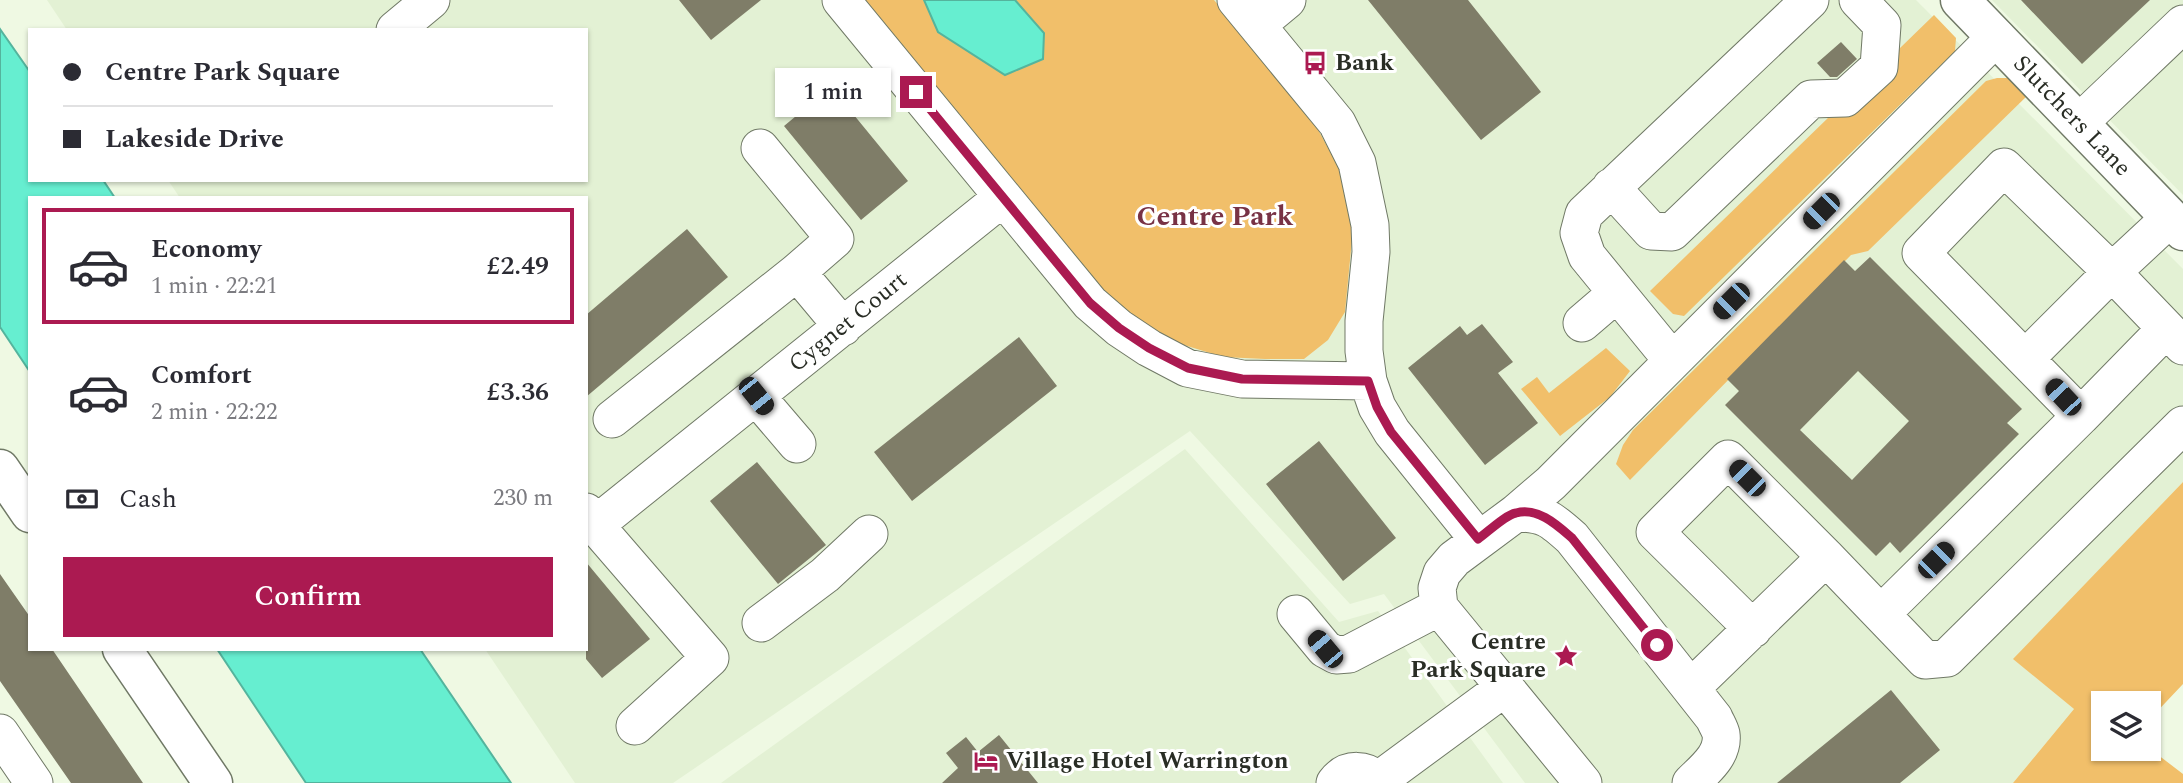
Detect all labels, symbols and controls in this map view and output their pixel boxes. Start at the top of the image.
place label: Bank [1335,45,1394,81]
street label: Slutchers Lane [2004,47,2140,185]
bus stop icon: Bank [1301,49,1329,77]
text: Centre Park Square [105,52,340,92]
callout: 1 min [776,68,892,116]
text: 1 min [803,75,863,110]
route end [900,76,932,108]
text: Lakeside Drive [105,119,284,159]
car [1799,189,1844,233]
district label: Centre Park [1137,195,1293,238]
text: Economy [151,229,261,269]
icon: car [67,235,130,298]
text: £2.49 [486,246,549,286]
street label: Cygnet Court [781,263,915,381]
text: 1 min · 22:21 [151,269,278,304]
car [1709,279,1754,323]
text: Comfort [151,355,252,395]
icon: car [67,361,130,424]
text: £3.36 [486,372,549,412]
car [735,373,778,419]
car [2041,374,2086,420]
text: 2 min · 22:22 [151,395,278,430]
car [1725,456,1770,500]
text: Cash [119,479,177,519]
icon: cash [63,480,101,518]
text: 230 m [493,481,553,516]
car [1914,538,1959,582]
button: Confirm [63,557,553,637]
place label: Centre Park Square [1410,624,1546,688]
car [1304,626,1347,672]
route start [1641,629,1673,661]
place icon: Centre Park Square [1552,642,1580,670]
map controls [2091,691,2161,761]
button: layers [2091,691,2161,761]
place label: Village Hotel Warrington [1006,743,1289,779]
hotel icon: Village Hotel Warrington [972,747,1000,775]

